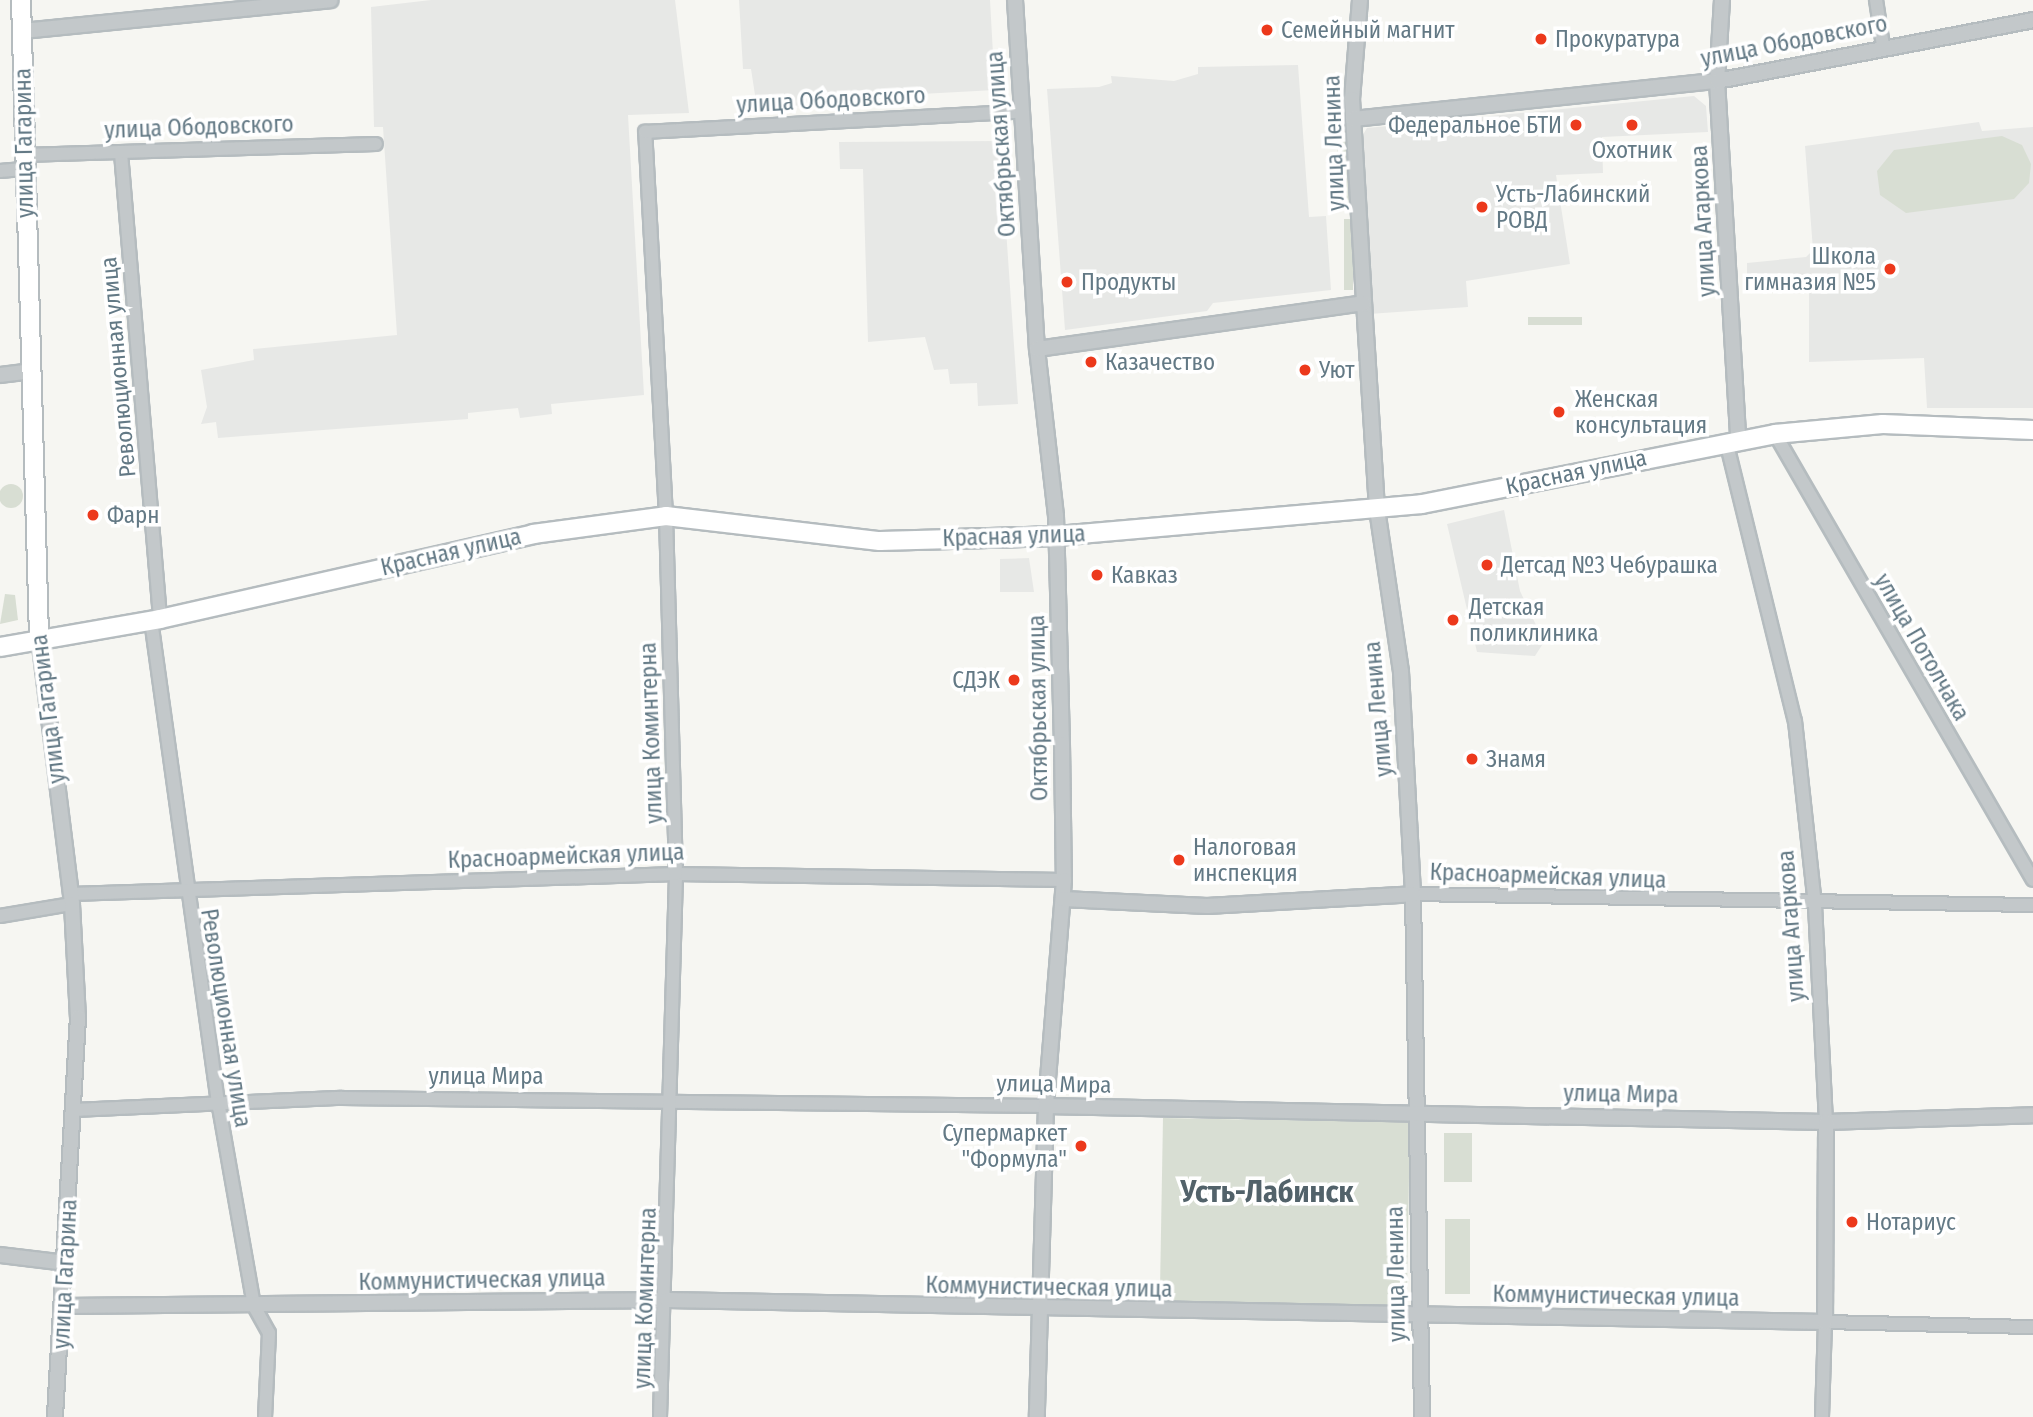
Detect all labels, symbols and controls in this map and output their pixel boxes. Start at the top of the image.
street label: улица Ободовского [1698,9,1890,73]
place label: Семейный магнит [1281,16,1455,44]
marker: Семейный магнит [1259,22,1275,38]
place label: Прокуратура [1555,25,1680,53]
marker: Прокуратура [1533,31,1549,47]
street label: Октябрьская улица [981,50,1021,238]
street label: улица Гагарина [9,68,39,218]
street label: улица Ленина [1318,75,1350,211]
street label: улица Ободовского [736,81,926,119]
street label: улица Ободовского [104,110,294,144]
place label: Федеральное БТИ [1388,111,1562,139]
marker: Федеральное БТИ [1568,117,1584,133]
marker: Охотник [1624,117,1640,133]
place label: Охотник [1592,136,1672,164]
street label: улица Агаркова [1685,144,1721,298]
place label: Усть-Лабинский РОВД [1496,180,1650,234]
marker: Усть-Лабинский РОВД [1474,199,1490,215]
place label: Школа гимназия №5 [1744,242,1876,296]
street label: Революционная улица [95,256,141,478]
marker: Школа гимназия №5 [1882,261,1898,277]
place label: Продукты [1081,268,1176,296]
marker: Продукты [1059,274,1075,290]
place label: Казачество [1105,348,1215,376]
marker: Казачество [1083,354,1099,370]
place label: Уют [1319,356,1355,384]
marker: Уют [1297,362,1313,378]
place label: Женская консультация [1575,385,1707,439]
marker: Женская консультация [1549,402,1569,422]
street label: Красная улица [1503,444,1649,500]
place label: Фарн [107,501,159,529]
marker: Фарн [85,507,101,523]
street label: Красная улица [942,520,1086,552]
street label: Красная улица [378,522,524,582]
place label: Детсад №3 Чебурашка [1501,551,1718,579]
marker: Детсад №3 Чебурашка [1479,557,1495,573]
place label: Кавказ [1111,561,1178,589]
marker: Кавказ [1089,567,1105,583]
street label: улица Потолчака [1869,569,1975,725]
place label: Детская поликлиника [1469,593,1599,647]
marker: Детская поликлиника [1443,610,1463,630]
street label: Октябрьская улица [1023,615,1053,801]
street label: улица Гагарина [25,633,71,785]
street label: улица Ленина [1358,640,1398,778]
street label: улица Коминтерна [634,642,668,824]
place label: СДЭК [952,666,1000,694]
marker: СДЭК [1006,672,1022,688]
place label: Знамя [1486,745,1546,773]
marker: Знамя [1464,751,1480,767]
place label: Налоговая инспекция [1193,833,1298,887]
street label: Красноармейская улица [447,838,685,874]
street label: улица Агаркова [1772,849,1810,1003]
marker: Налоговая инспекция [1171,852,1187,868]
street label: Красноармейская улица [1429,858,1667,894]
street label: Революционная улица [195,907,257,1129]
street label: улица Мира [428,1062,544,1090]
street label: улица Мира [996,1069,1112,1099]
street label: улица Мира [1563,1079,1679,1109]
place label: Супермаркет "Формула" [942,1119,1067,1173]
marker: Супермаркет "Формула" [1073,1138,1089,1154]
district label: Усть-Лабинск [1180,1174,1354,1210]
street label: улица Гагарина [47,1198,83,1350]
street label: улица Ленина [1381,1206,1411,1342]
street label: улица Коминтерна [628,1207,662,1389]
place label: Нотариус [1866,1208,1956,1236]
marker: Нотариус [1844,1214,1860,1230]
street label: Коммунистическая улица [358,1264,606,1296]
street label: Коммунистическая улица [925,1271,1173,1303]
street label: Коммунистическая улица [1492,1280,1740,1312]

